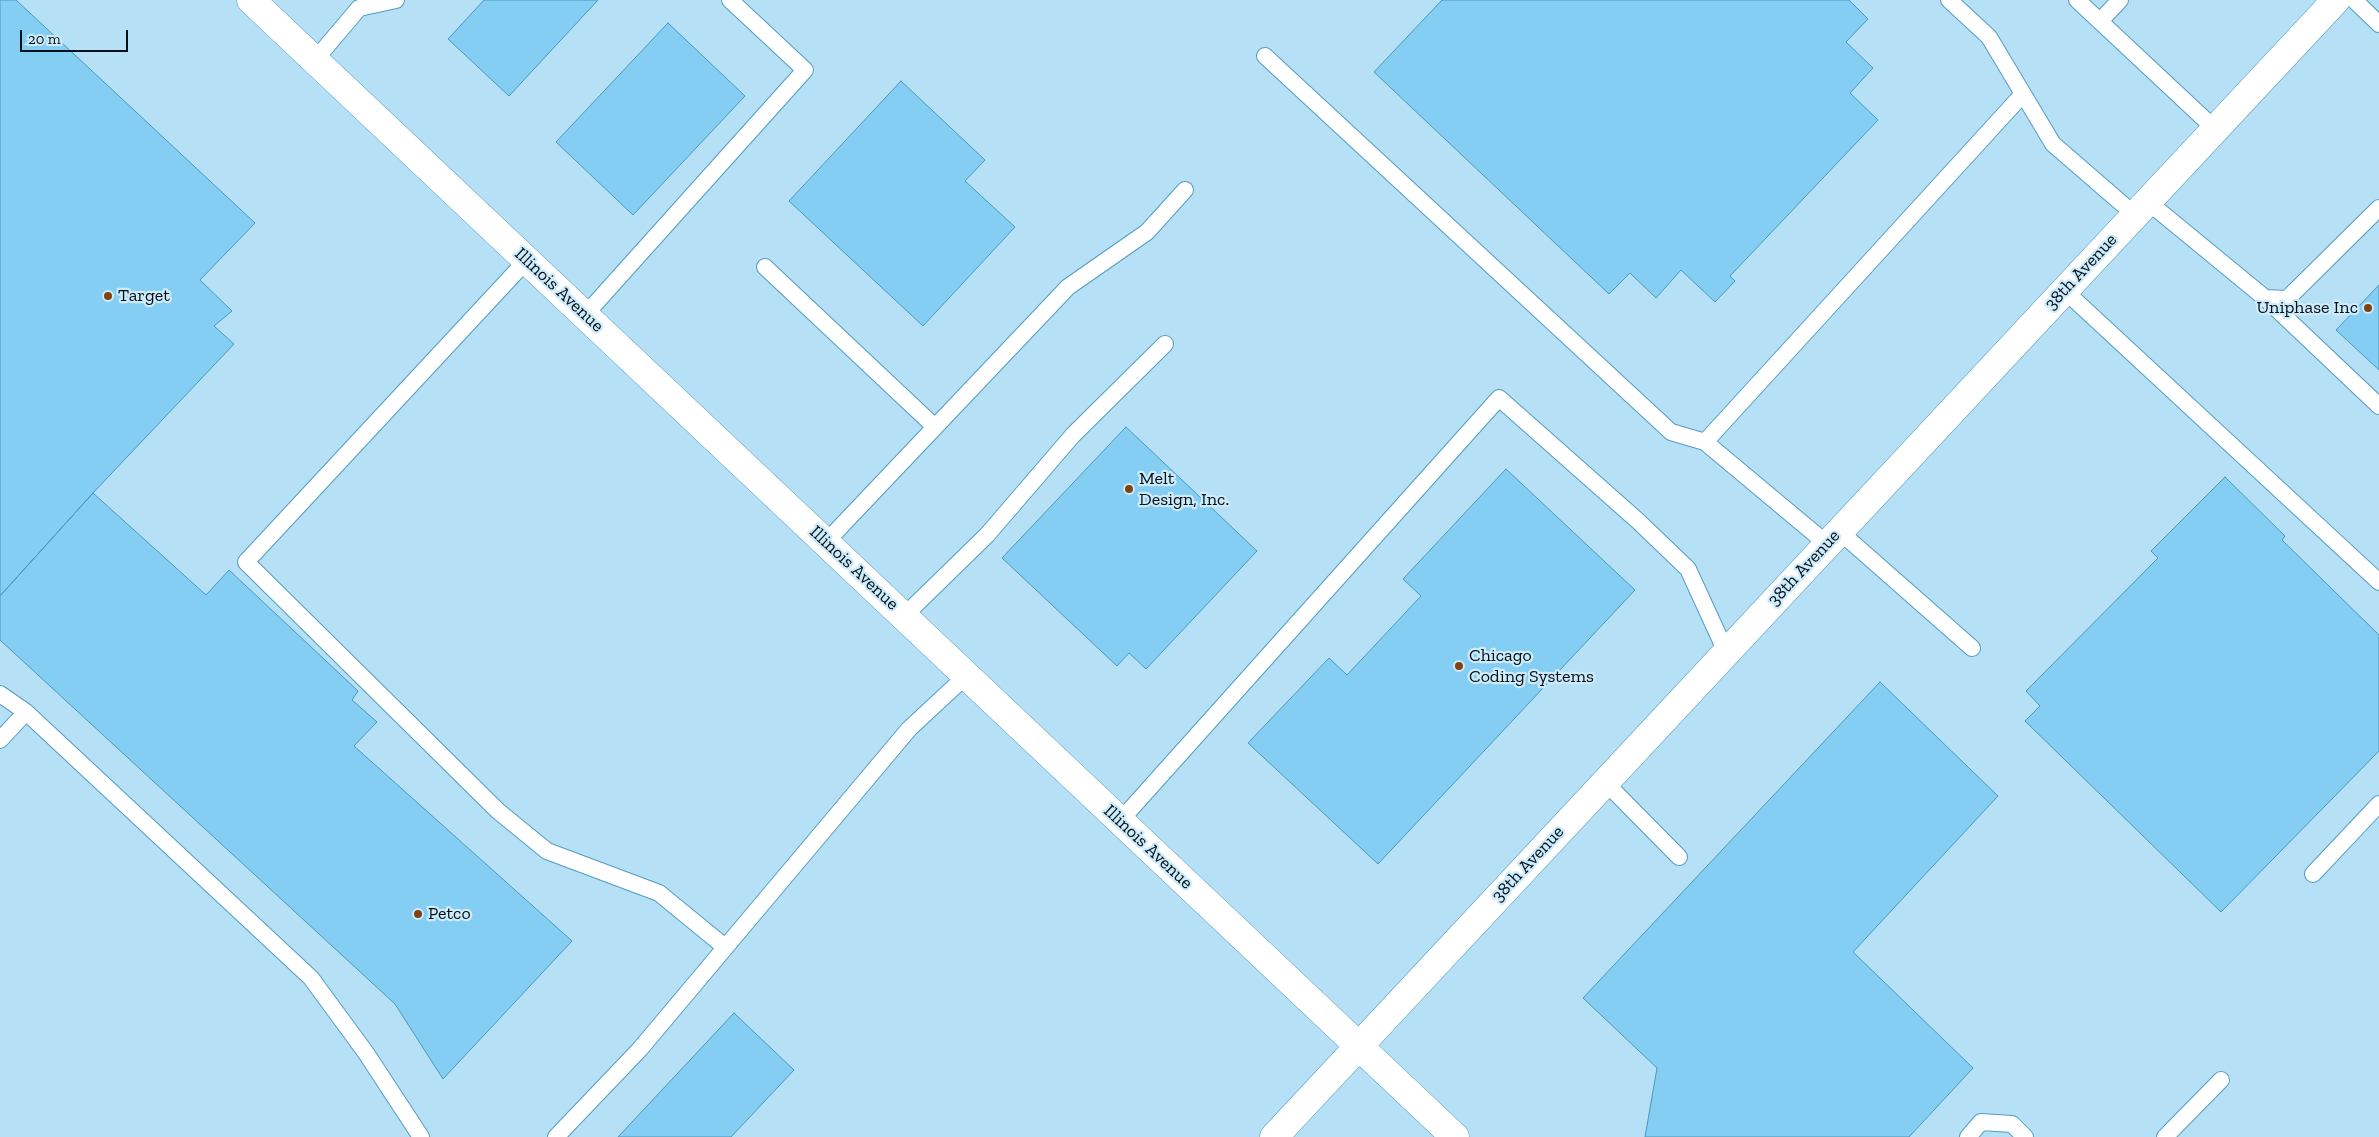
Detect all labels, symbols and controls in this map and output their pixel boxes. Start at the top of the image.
scale bar [22,20,130,52]
text: 20 m [28,30,61,48]
street label: 38th Avenue [2040,229,2122,315]
street label: Illinois Avenue [510,243,608,337]
place label: Target [118,285,170,307]
marker: Target [102,290,114,302]
place label: Uniphase Inc [2257,297,2358,319]
marker: Uniphase Inc [2362,302,2374,314]
place label: Melt Design, Inc. [1139,468,1229,510]
marker: Melt Design, Inc. [1123,483,1135,495]
street label: Illinois Avenue [805,521,903,615]
street label: 38th Avenue [1763,525,1845,611]
place label: Chicago Coding Systems [1469,645,1594,688]
marker: Chicago Coding Systems [1453,660,1465,672]
street label: Illinois Avenue [1099,800,1197,894]
street label: 38th Avenue [1487,821,1569,907]
place label: Petco [428,903,471,925]
marker: Petco [412,908,424,920]

